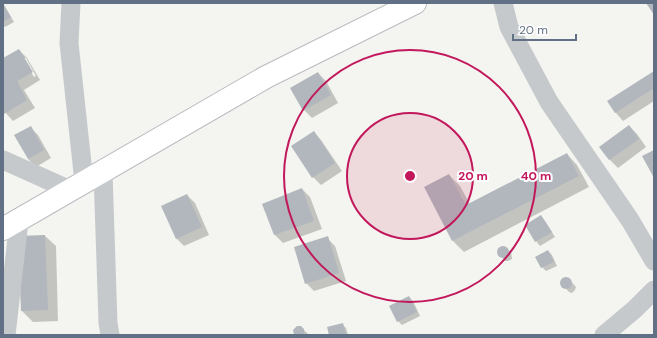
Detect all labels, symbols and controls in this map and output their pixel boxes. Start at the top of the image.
scale bar [513,16,576,42]
text: 20 m [519,22,548,38]
text: 20 m [458,168,488,184]
text: 40 m [521,168,551,184]
centre of rings [403,169,417,183]

